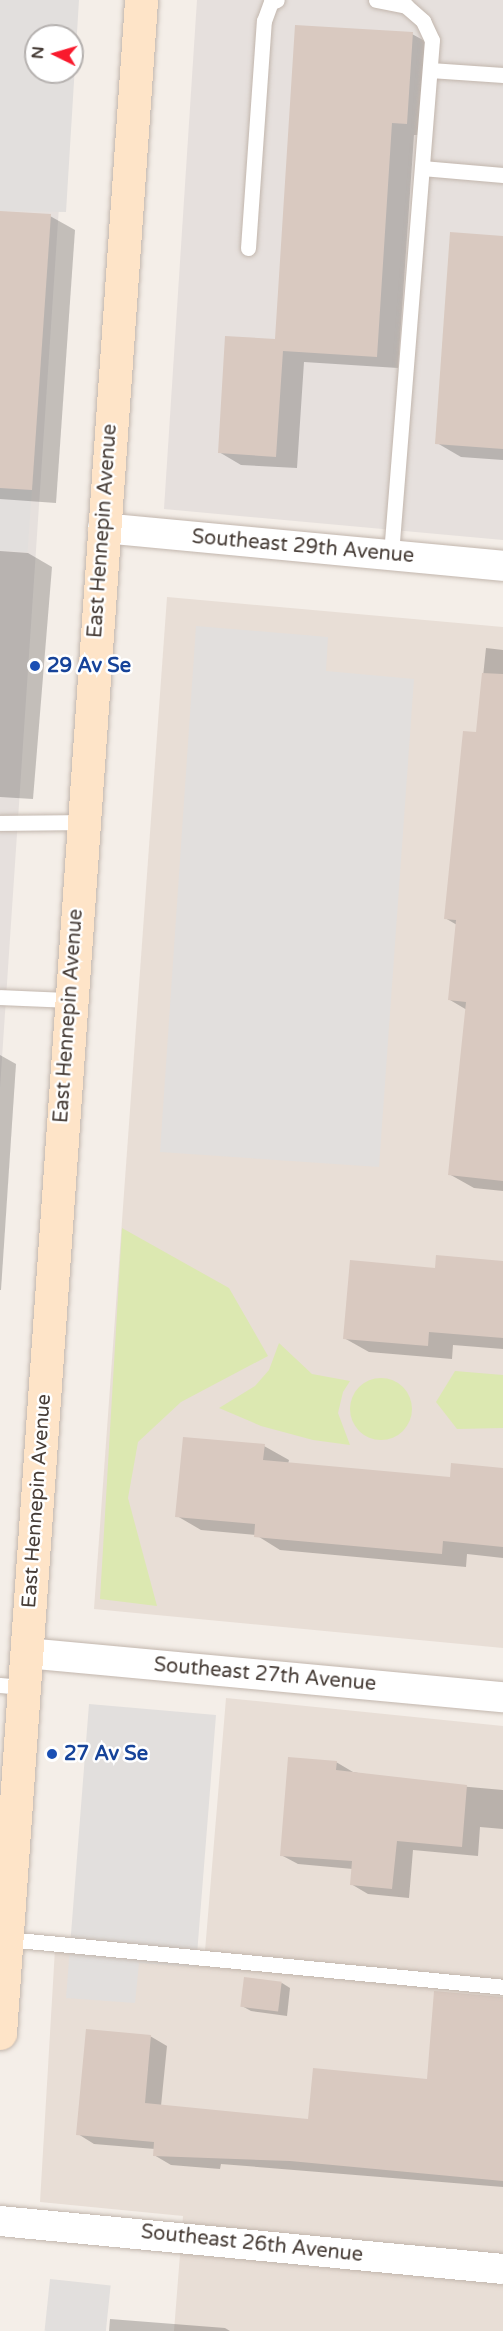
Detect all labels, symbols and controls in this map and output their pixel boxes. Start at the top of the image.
north arrow [24,24,84,84]
text: N [28,45,49,60]
street label: East Hennepin Avenue [84,423,122,639]
street label: Southeast 29th Avenue [191,525,415,569]
place label: 29 Av Se [47,654,131,678]
marker: 29 Av Se [28,659,42,673]
street label: East Hennepin Avenue [50,908,88,1124]
street label: East Hennepin Avenue [18,1393,56,1609]
street label: Southeast 27th Avenue [153,1653,377,1697]
place label: 27 Av Se [64,1742,148,1766]
marker: 27 Av Se [45,1747,59,1761]
street label: Southeast 26th Avenue [140,2220,364,2268]

